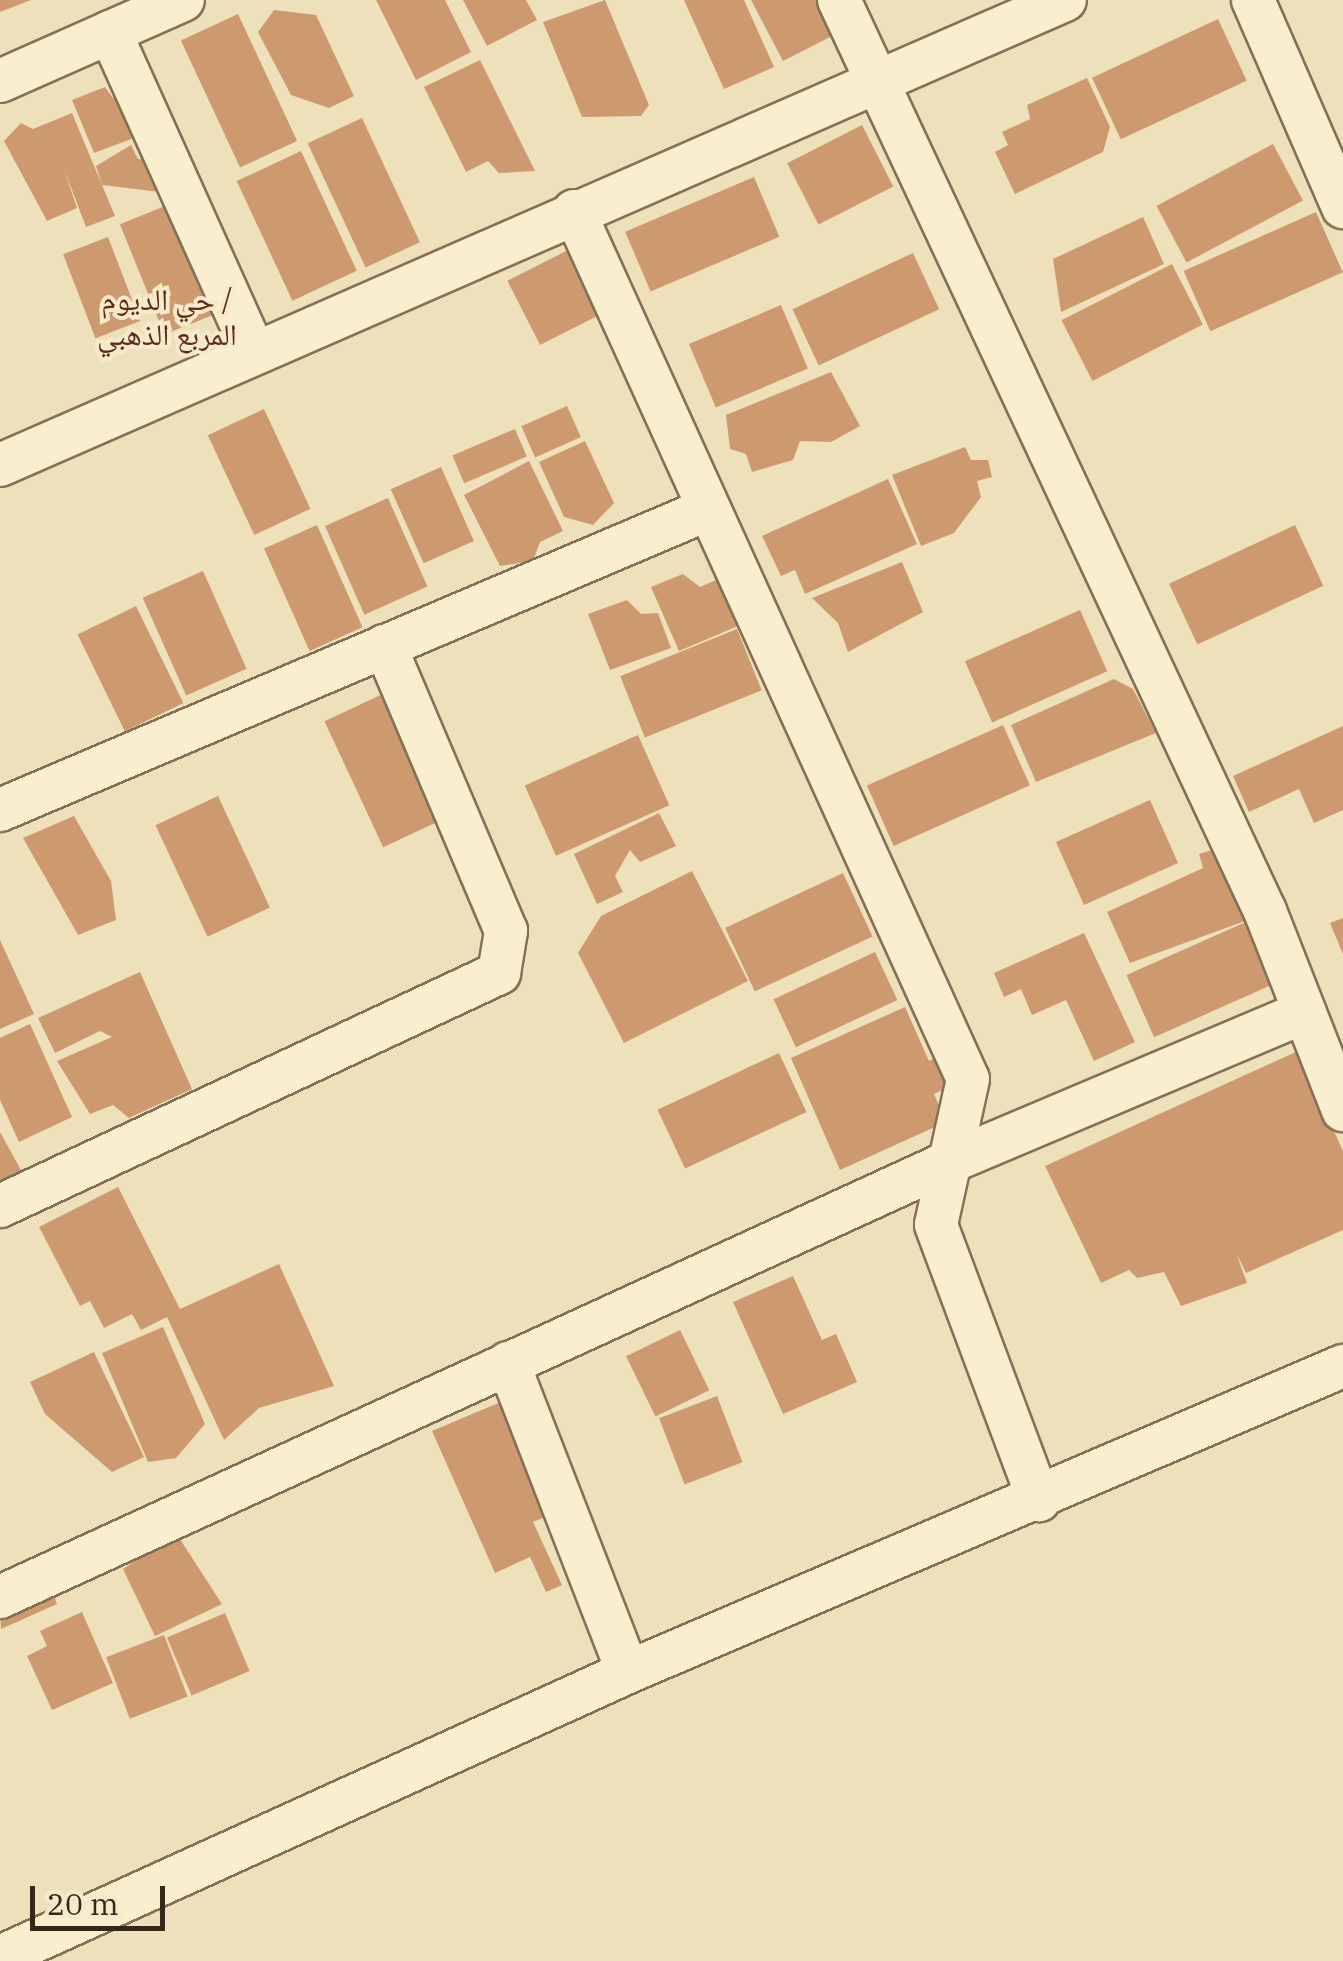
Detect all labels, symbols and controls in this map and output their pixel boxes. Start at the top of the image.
district label: حي الديوم / المربع الذهبي [97,281,237,352]
scale bar [35,1866,170,1928]
text: 20 m [47,1884,119,1923]

